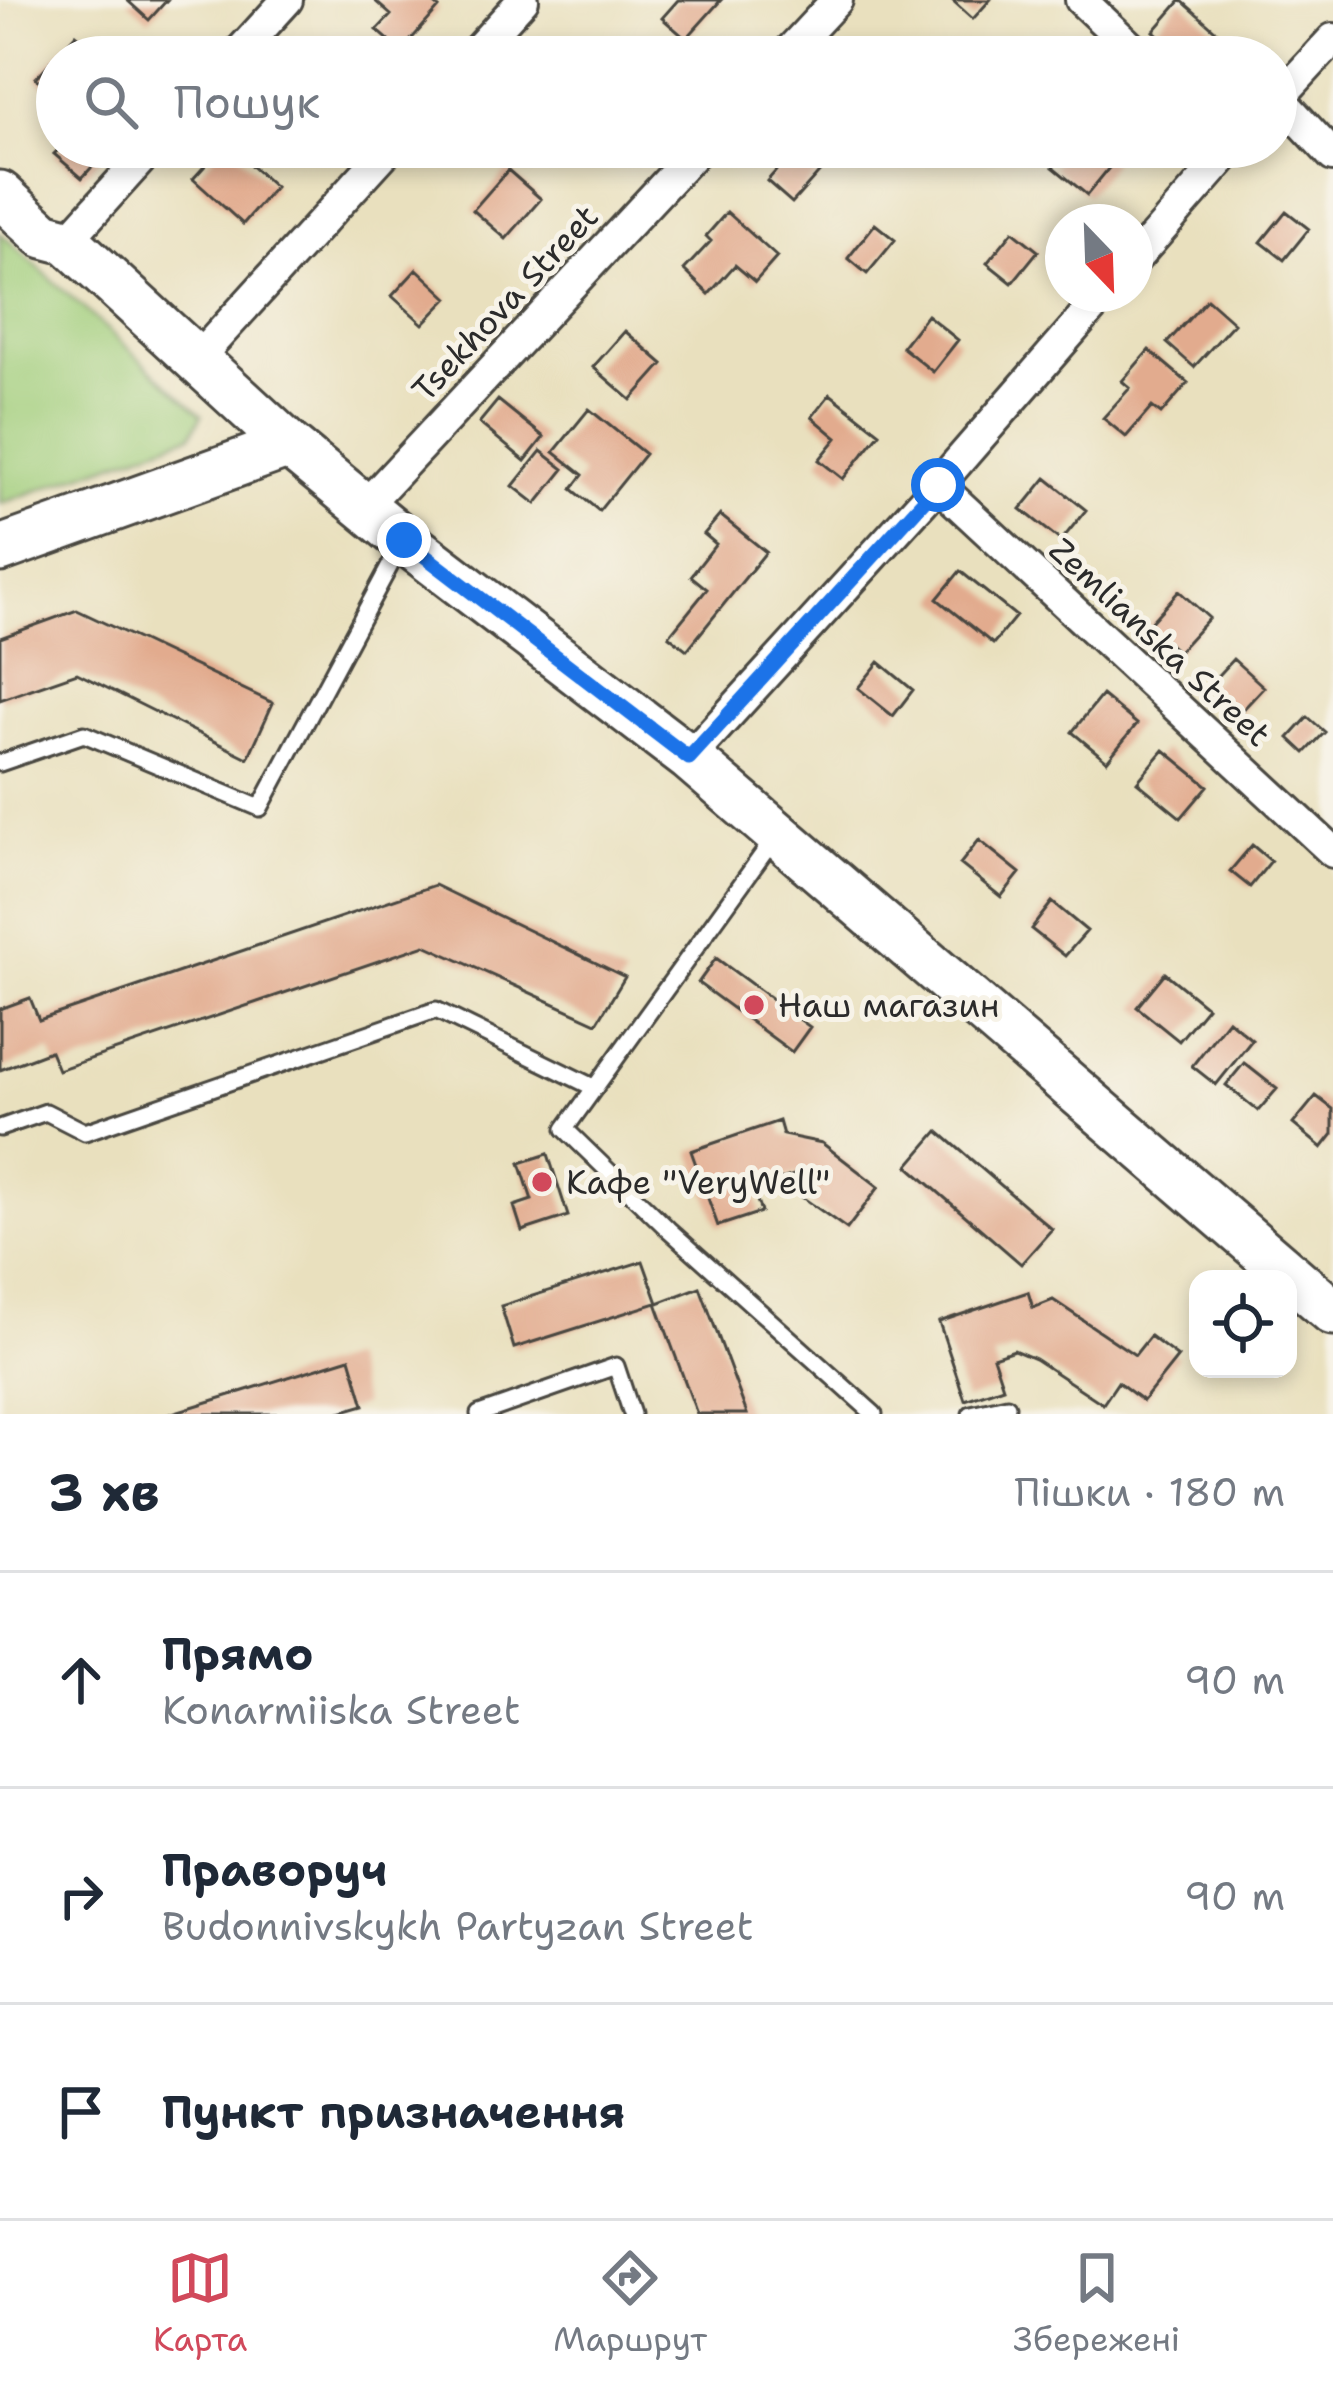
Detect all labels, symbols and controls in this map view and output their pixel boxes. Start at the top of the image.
search box [36,36,1297,168]
icon: search [78,69,144,135]
text: Пошук [174,72,320,132]
street label: Tsekhova Street [402,195,608,411]
north arrow [1045,204,1153,312]
route start [911,458,965,512]
route end [377,513,431,567]
street label: Zemlianska Street [1040,528,1280,756]
place label: Наш магазин [778,983,999,1028]
marker: Наш магазин [741,992,767,1018]
place label: Кафе "VeryWell" [566,1160,830,1205]
marker: Кафе "VeryWell" [529,1169,555,1195]
map controls [1189,1270,1297,1378]
button: locate [1189,1270,1297,1378]
text: 3 хв [48,1458,159,1526]
text: Пішки · 180 m [1014,1466,1285,1518]
text: Прямо [162,1624,313,1684]
icon: ahead [48,1647,114,1713]
text: 90 m [1184,1654,1285,1706]
text: Konarmiiska Street [162,1684,520,1736]
text: Праворуч [162,1840,387,1900]
icon: right [48,1863,114,1929]
text: 90 m [1184,1870,1285,1922]
text: Budonnivskykh Partyzan Street [162,1900,753,1952]
icon: arrive [48,2079,114,2145]
text: Пункт призначення [162,2082,625,2142]
tab: Карта [153,2245,247,2362]
tab: Маршрут [553,2245,707,2362]
tab: Збережені [1013,2245,1180,2362]

